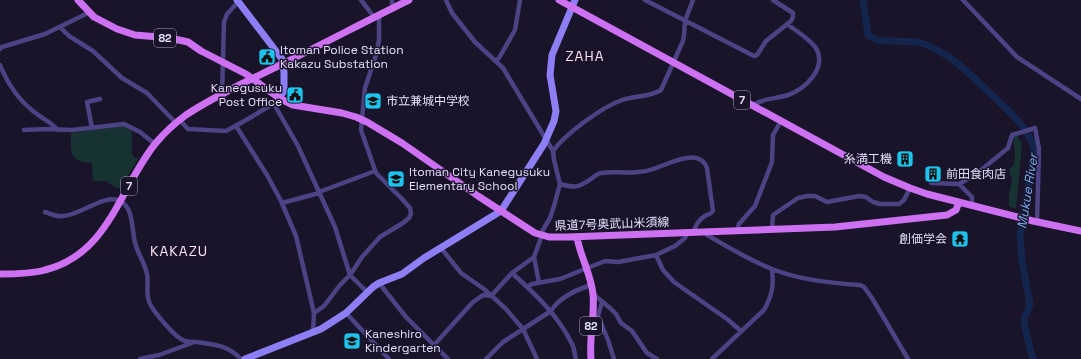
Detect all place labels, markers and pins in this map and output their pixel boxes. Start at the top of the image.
place label: Itoman Police Station Kakazu Substation [280,42,404,72]
public building icon: Itoman Police Station Kakazu Substation [257,47,277,67]
place label: Kanegusuku Post Office [211,80,282,110]
public building icon: Kanegusuku Post Office [285,85,305,105]
school or university icon: 市立兼城中学校 [363,91,383,111]
place label: 市立兼城中学校 [386,93,470,109]
building icon: 糸満工機 [895,149,915,169]
place label: 糸満工機 [844,151,892,167]
place label: Itoman City Kanegusuku Elementary School [409,164,550,194]
building icon: 前田食肉店 [923,164,943,184]
place label: 前田食肉店 [946,166,1006,182]
school or university icon: Itoman City Kanegusuku Elementary School [386,169,406,189]
temple icon: 創価学会 [950,229,970,249]
place label: 創価学会 [899,231,947,247]
place label: Kaneshiro Kindergarten [365,326,441,356]
school or university icon: Kaneshiro Kindergarten [342,331,362,351]

